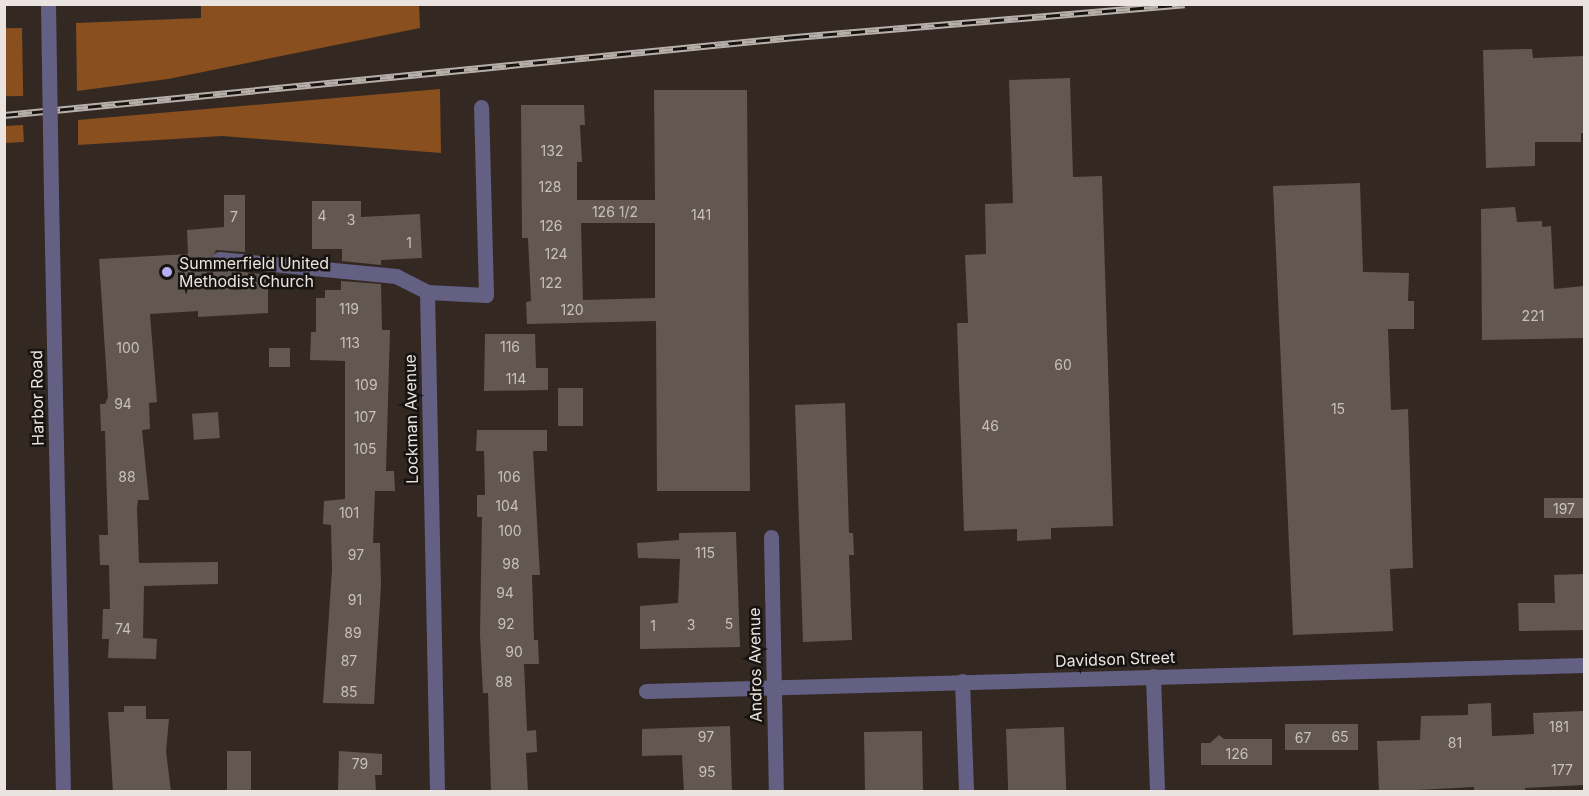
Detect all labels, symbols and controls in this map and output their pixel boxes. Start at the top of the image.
house number: 132 [541,143,563,159]
house number: 128 [539,179,561,195]
house number: 126 1/2 [592,204,638,220]
house number: 141 [691,207,711,223]
house number: 4 [317,208,327,224]
house number: 7 [230,209,238,225]
house number: 3 [347,212,355,228]
house number: 126 [540,218,562,234]
house number: 1 [406,235,412,251]
house number: 124 [544,246,568,262]
place label: Summerfield United Methodist Church [179,253,329,291]
marker: Summerfield United Methodist Church [160,265,174,279]
house number: 122 [540,275,562,291]
house number: 119 [339,301,359,317]
house number: 120 [560,302,584,318]
house number: 221 [1522,308,1544,324]
house number: 113 [340,335,360,351]
house number: 116 [500,339,520,355]
house number: 100 [116,340,140,356]
street label: Harbor Road [27,350,47,446]
street label: Lockman Avenue [400,354,422,484]
house number: 60 [1054,357,1072,373]
house number: 114 [506,371,526,387]
house number: 109 [354,377,378,393]
house number: 94 [114,396,132,412]
house number: 15 [1331,401,1345,417]
house number: 107 [354,409,376,425]
house number: 46 [981,418,999,434]
house number: 105 [353,441,377,457]
house number: 88 [118,469,136,485]
house number: 106 [497,469,521,485]
house number: 104 [495,498,519,514]
house number: 197 [1553,501,1575,517]
house number: 101 [339,505,359,521]
house number: 100 [498,523,522,539]
house number: 115 [695,545,715,561]
house number: 97 [348,547,364,563]
house number: 98 [502,556,520,572]
house number: 94 [496,585,514,601]
house number: 91 [348,592,362,608]
street label: Andros Avenue [744,607,766,723]
house number: 92 [497,616,515,632]
house number: 5 [725,616,733,632]
house number: 3 [687,617,695,633]
house number: 1 [650,618,656,634]
house number: 74 [115,621,131,637]
house number: 89 [344,625,362,641]
house number: 90 [505,644,523,660]
street label: Davidson Street [1055,647,1175,671]
house number: 87 [341,653,357,669]
house number: 88 [495,674,513,690]
house number: 85 [340,684,358,700]
house number: 181 [1549,719,1569,735]
house number: 97 [698,729,714,745]
house number: 65 [1331,729,1349,745]
house number: 67 [1295,730,1311,746]
house number: 81 [1448,735,1462,751]
house number: 126 [1226,746,1248,762]
house number: 79 [352,756,368,772]
house number: 177 [1551,762,1573,778]
house number: 95 [698,764,716,780]

